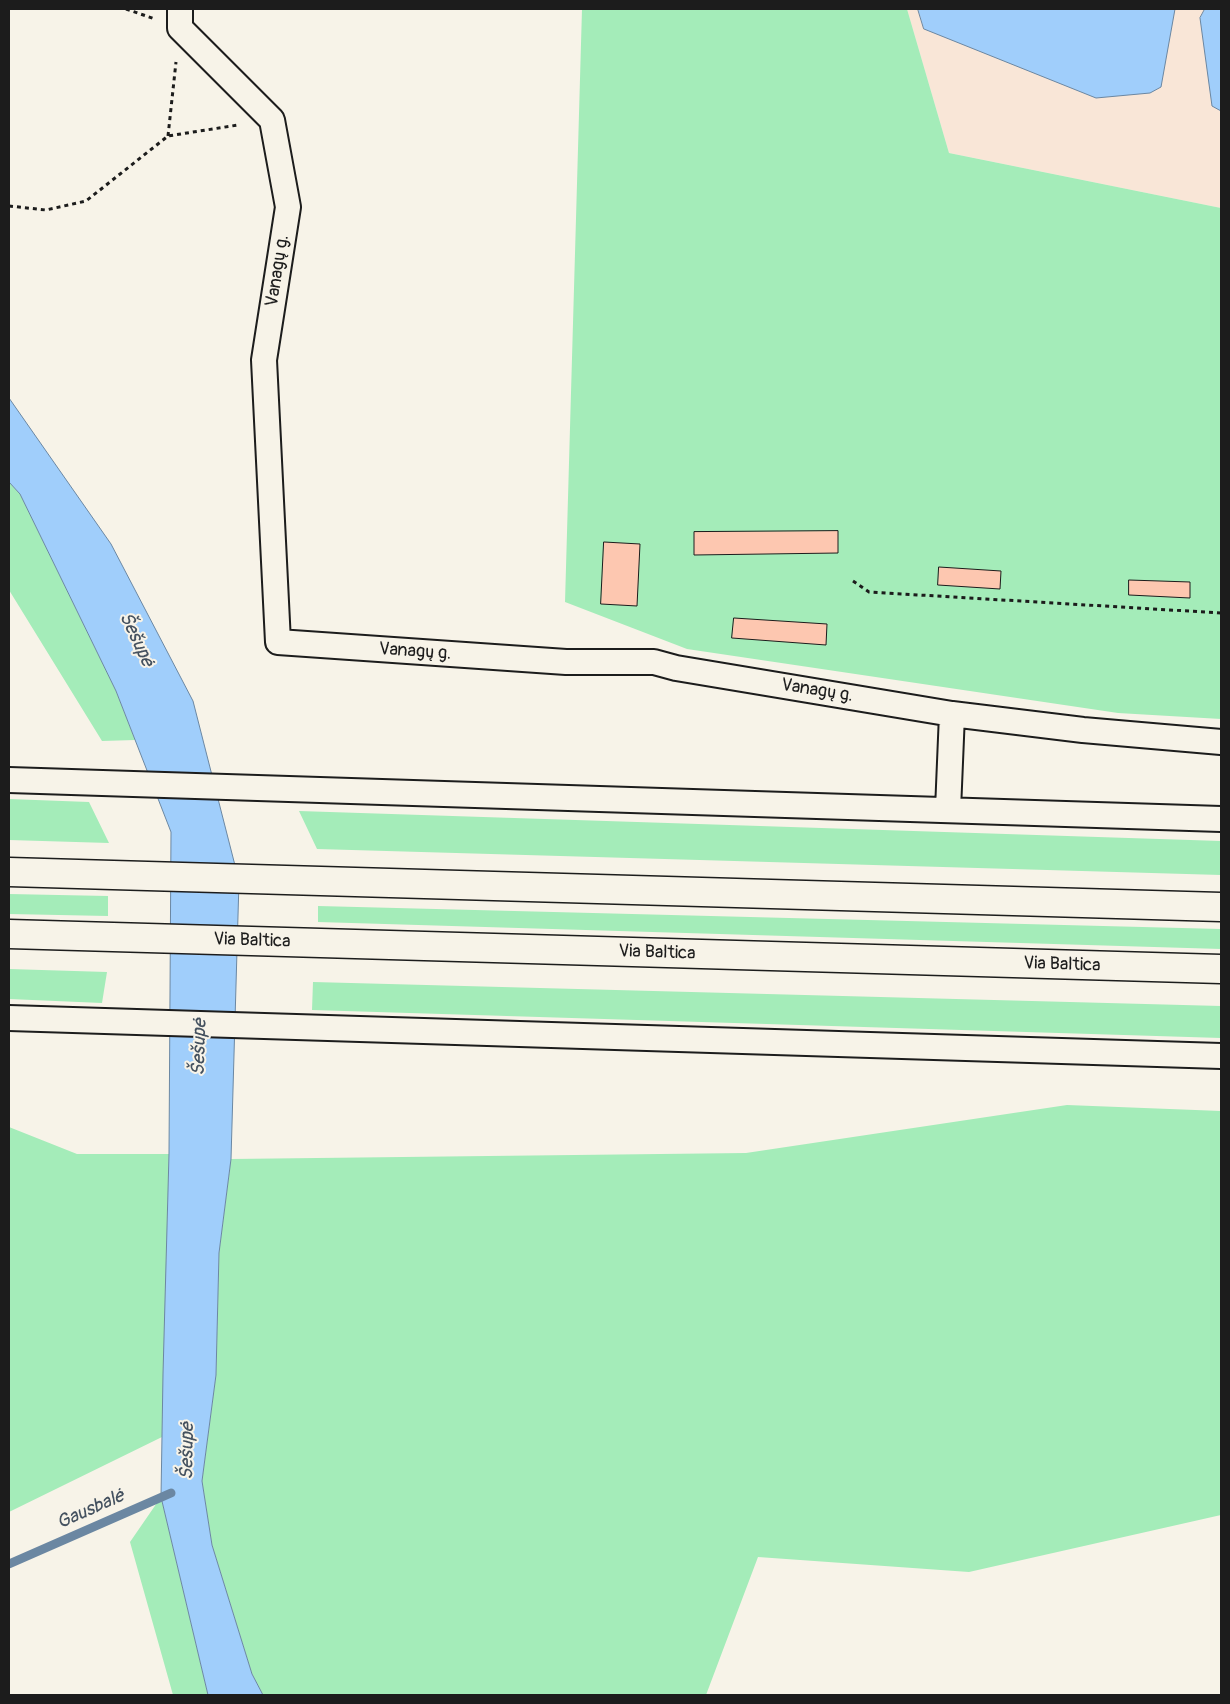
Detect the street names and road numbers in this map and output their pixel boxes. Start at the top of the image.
street label: Vanagų g. [262,234,294,308]
street label: Vanagų g. [378,639,452,665]
street label: Vanagų g. [780,675,854,707]
street label: Via Baltica [213,929,291,953]
street label: Via Baltica [618,941,696,965]
street label: Via Baltica [1023,953,1101,977]

